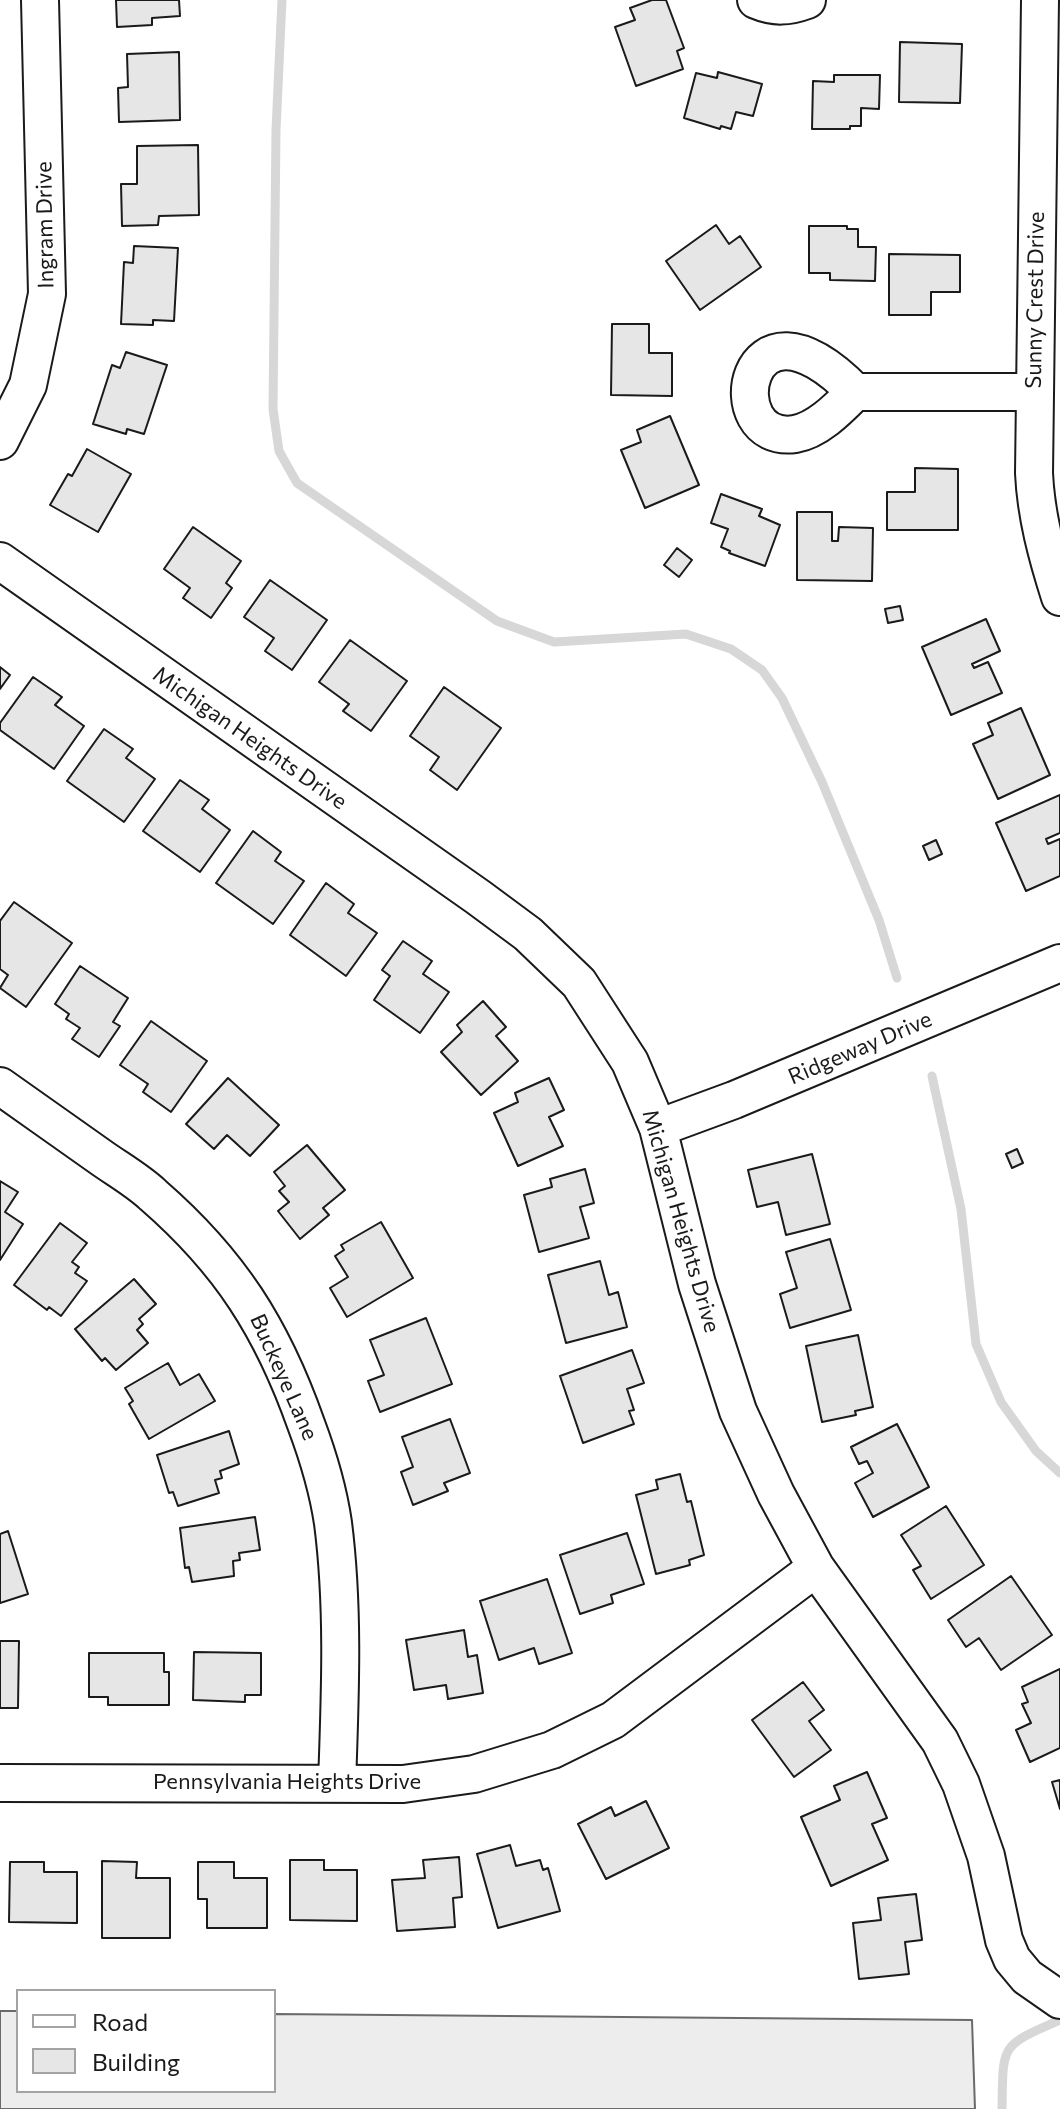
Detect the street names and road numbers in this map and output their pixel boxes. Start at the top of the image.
street label: Ingram Drive [31,161,59,289]
street label: Sunny Crest Drive [1020,211,1050,389]
street label: Michigan Heights Drive [148,661,352,815]
street label: Ridgeway Drive [784,1006,936,1090]
street label: Michigan Heights Drive [637,1107,725,1335]
street label: Buckeye Lane [244,1310,324,1444]
street label: Pennsylvania Heights Drive [153,1769,421,1795]

